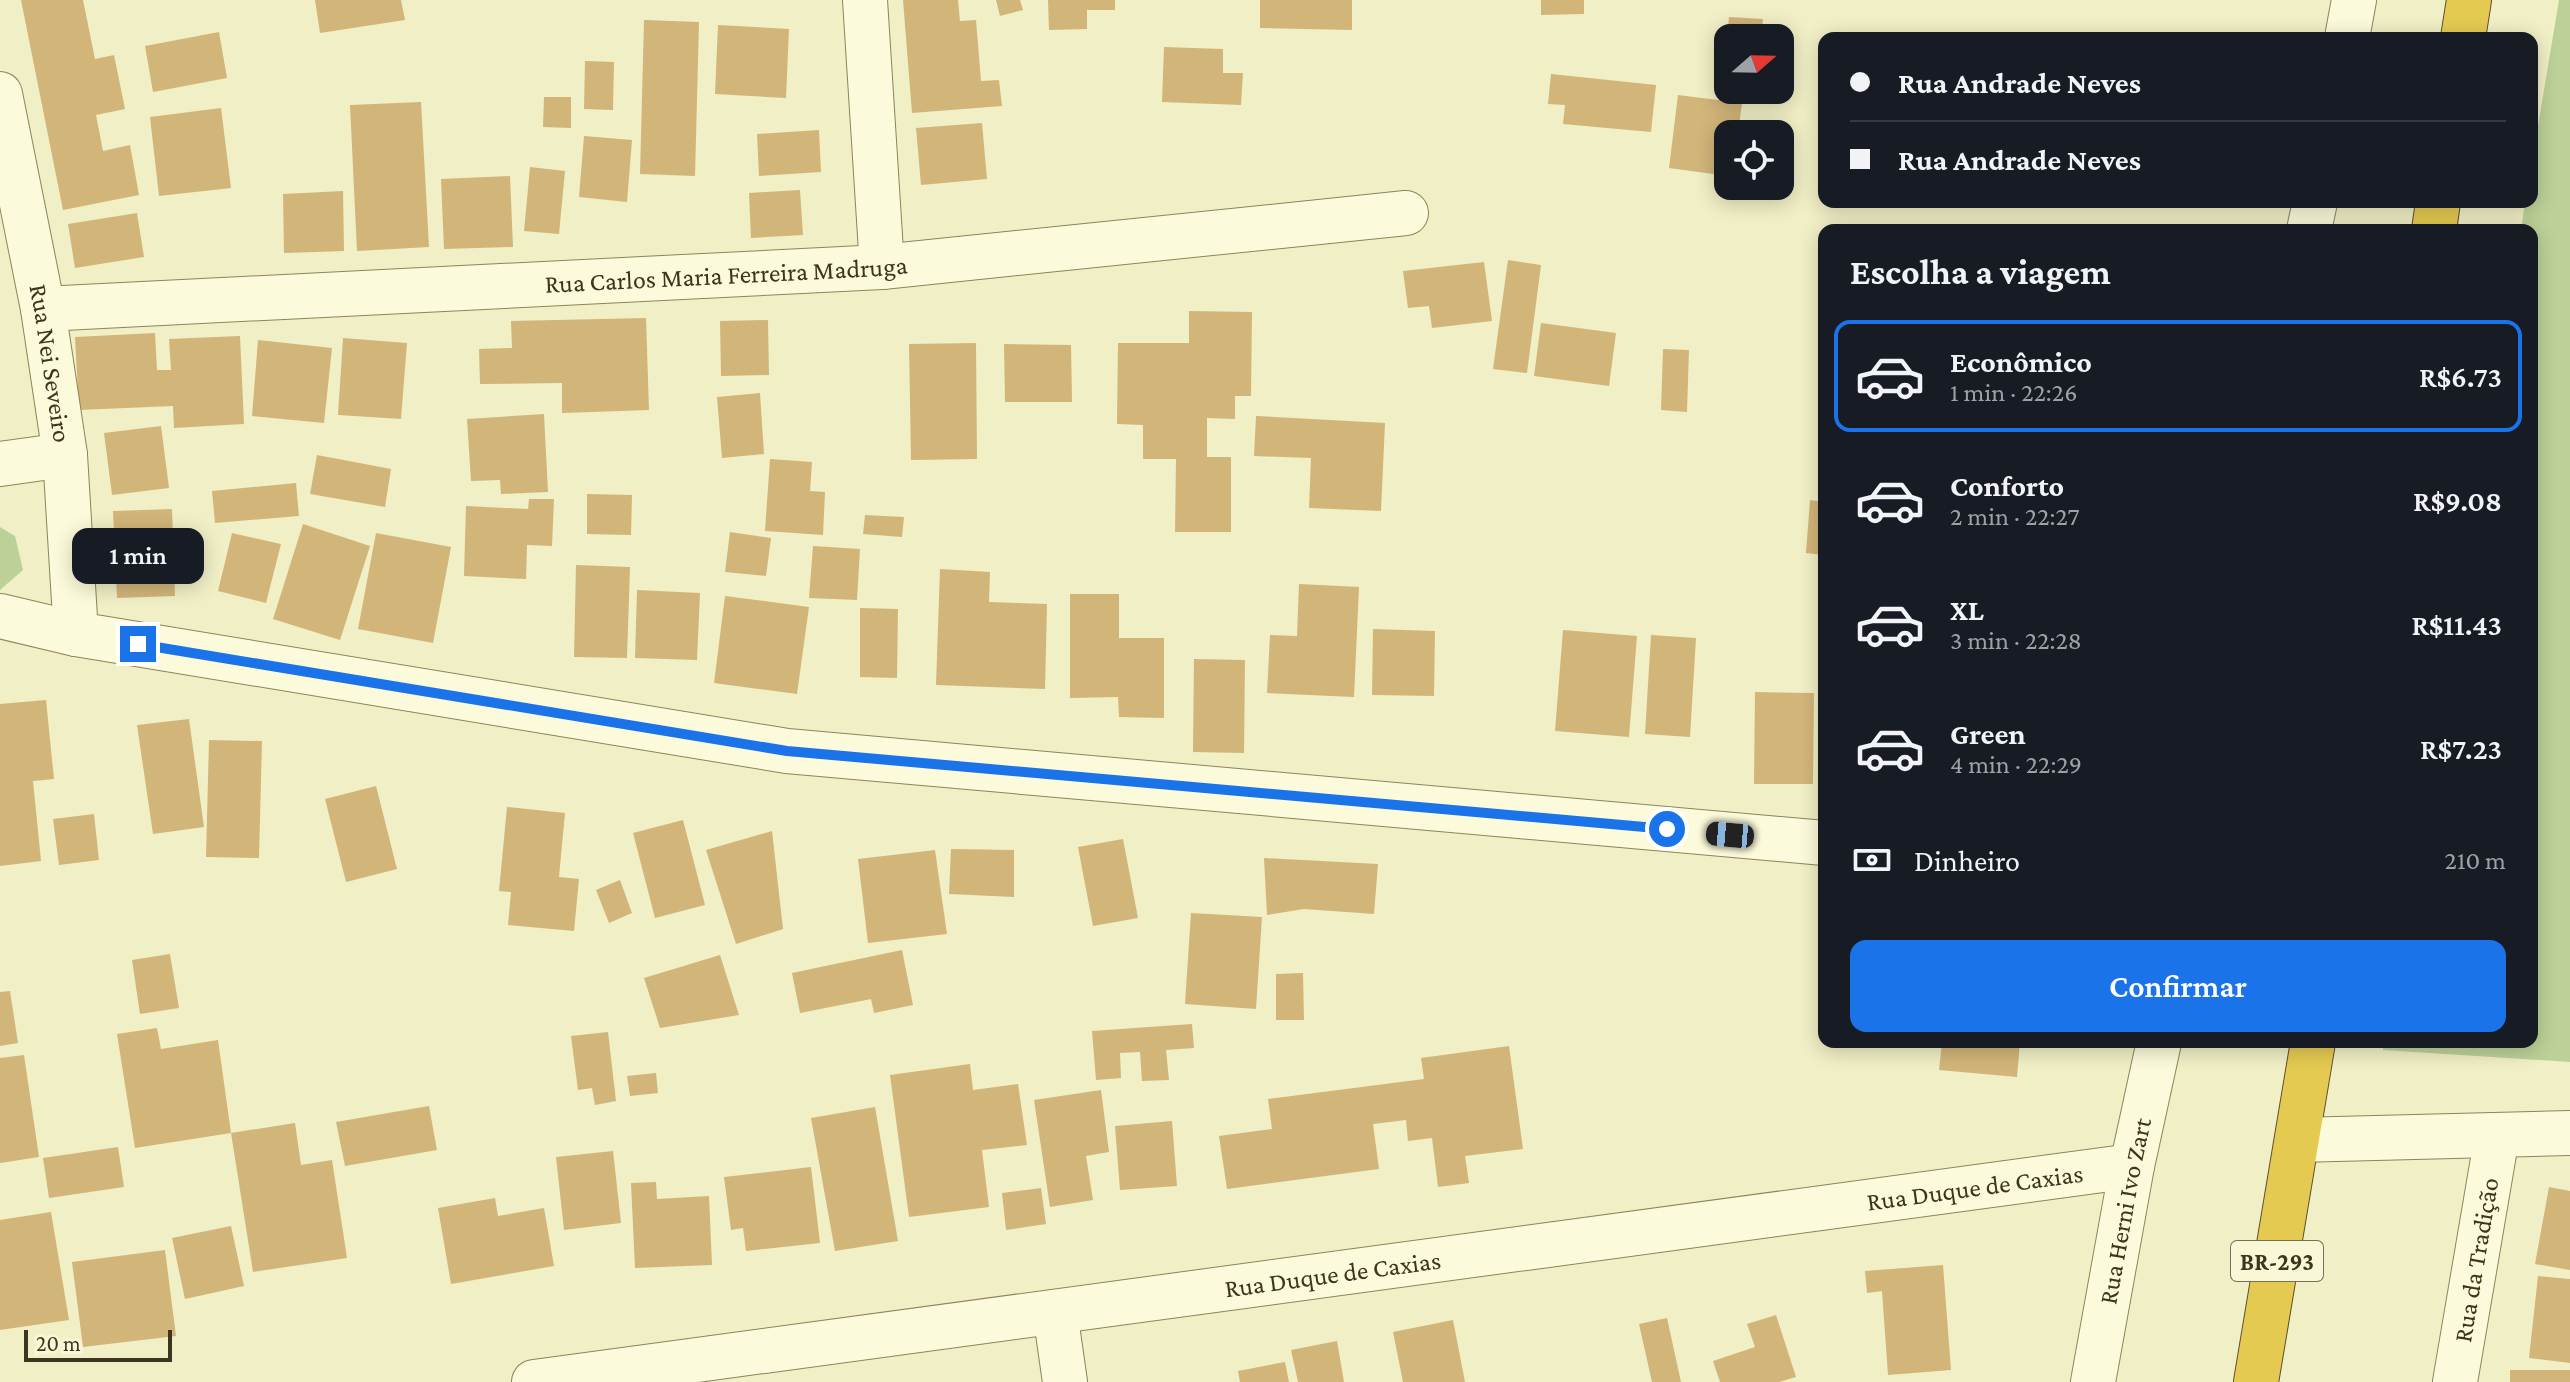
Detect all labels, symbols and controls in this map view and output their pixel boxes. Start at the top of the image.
north arrow [1714,24,1794,104]
map controls [1714,24,1794,200]
text: Rua Andrade Neves [1898,66,2141,99]
button: locate [1714,120,1794,200]
text: Rua Andrade Neves [1898,143,2141,176]
street label: Rua Carlos Maria Ferreira Madruga [544,250,909,298]
text: Escolha a viagem [1850,252,2111,292]
street label: Rua Nei Seveiro [24,281,77,444]
icon: car [1854,340,1926,412]
text: Econômico [1950,345,2092,378]
text: R$6.73 [2419,360,2502,393]
text: 1 min · 22:26 [1950,378,2077,407]
icon: car [1854,464,1926,536]
text: Conforto [1950,469,2064,502]
text: R$9.08 [2413,484,2502,517]
text: 2 min · 22:27 [1950,502,2080,531]
callout: 1 min [72,528,204,584]
text: 1 min [109,541,167,570]
icon: car [1854,588,1926,660]
text: XL [1950,593,1984,626]
text: R$11.43 [2411,608,2502,641]
route end [120,626,156,662]
text: 3 min · 22:28 [1950,626,2082,655]
icon: car [1854,712,1926,784]
text: Green [1950,717,2026,750]
text: R$7.23 [2420,732,2502,765]
text: 4 min · 22:29 [1950,750,2082,779]
route start [1649,811,1685,847]
car [1705,821,1755,849]
icon: cash [1850,838,1894,882]
text: Dinheiro [1914,844,2020,877]
text: 210 m [2445,846,2506,875]
button: Confirmar [1850,940,2506,1032]
street label: Rua Herni Ivo Zart [2093,1115,2157,1306]
street label: Rua Duque de Caxias [1865,1158,2085,1216]
street label: Rua da Tradição [2448,1175,2504,1344]
road number: BR-293 [2231,1241,2323,1281]
street label: Rua Duque de Caxias [1223,1245,1443,1303]
scale bar [24,1326,172,1362]
text: 20 m [36,1331,81,1356]

